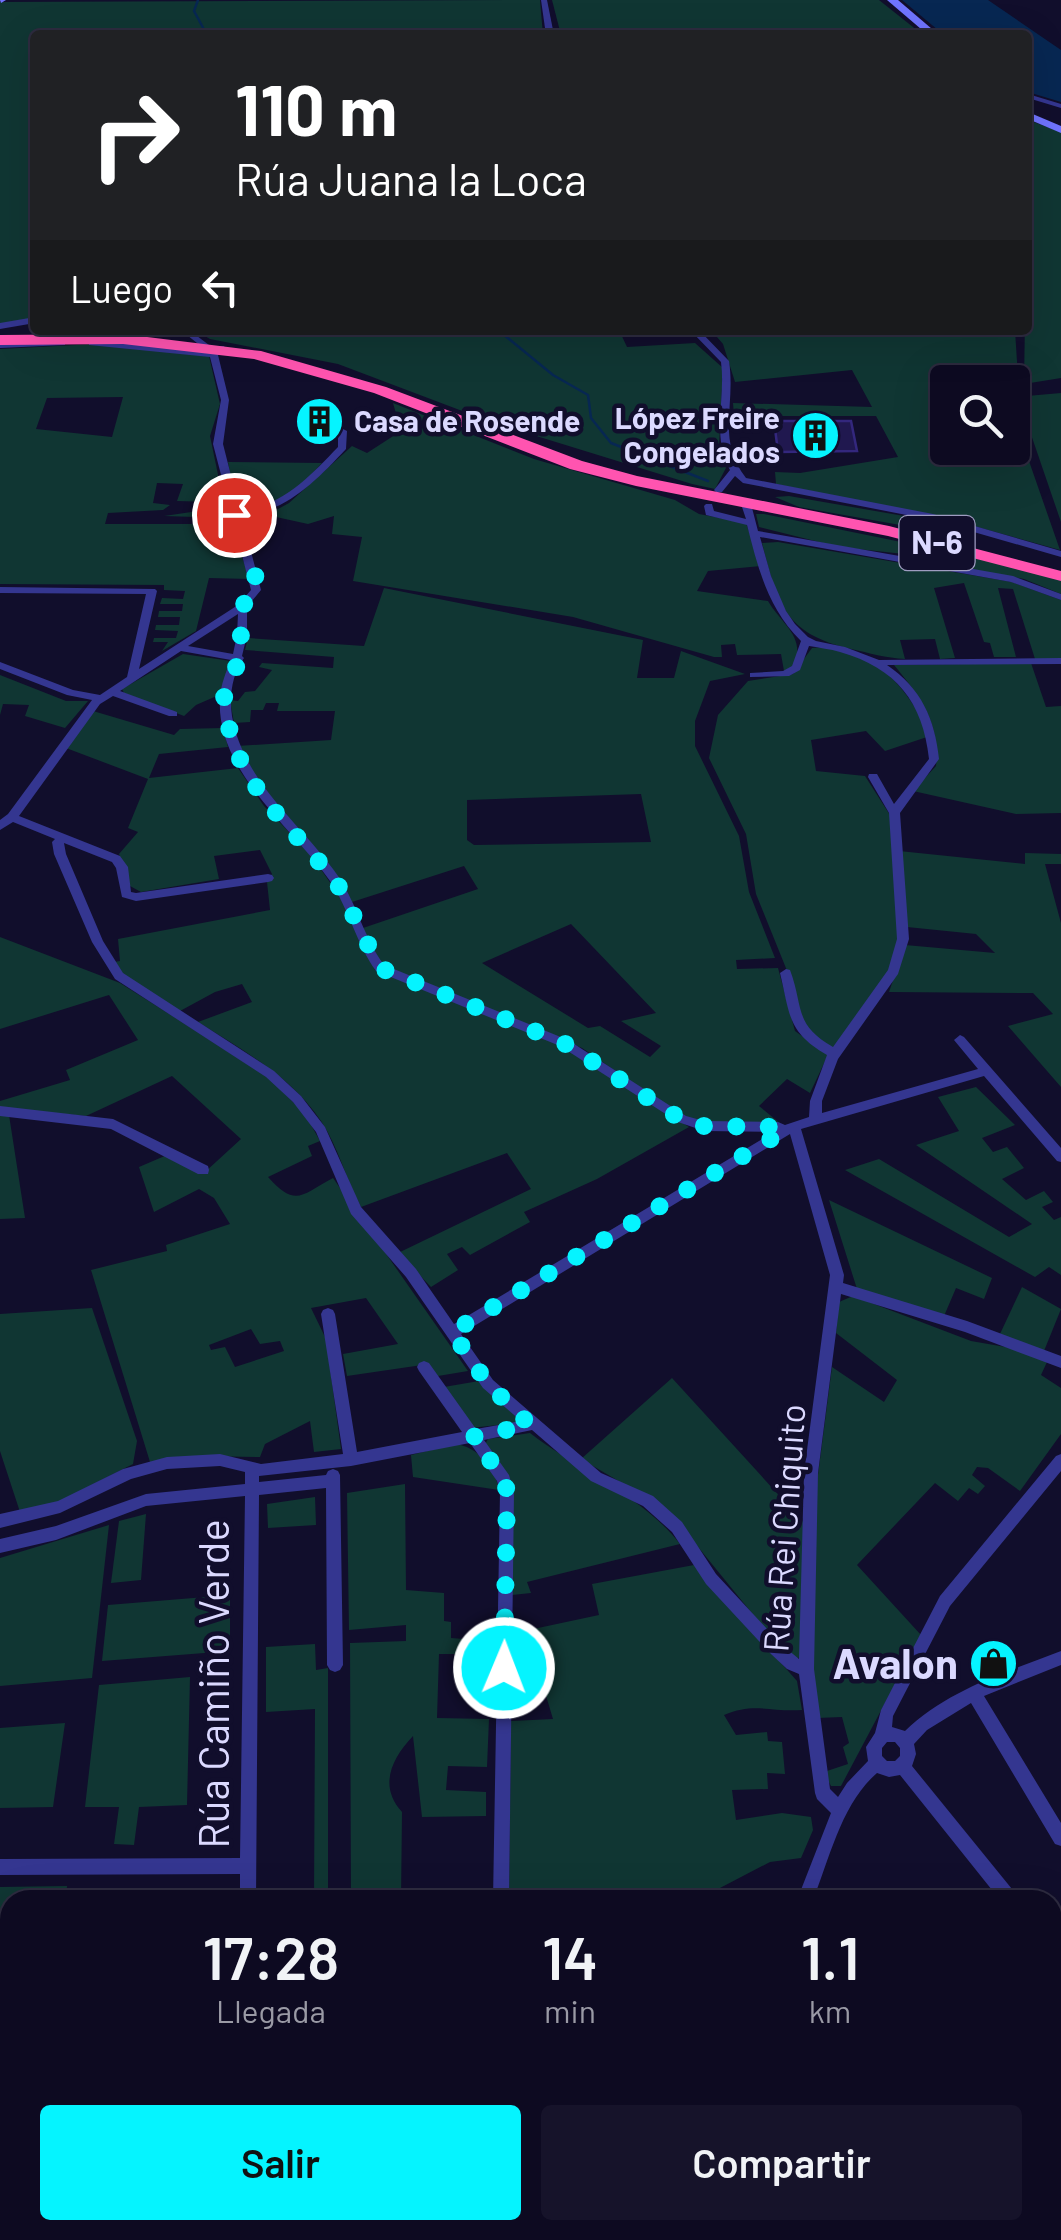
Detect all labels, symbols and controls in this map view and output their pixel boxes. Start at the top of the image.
text: 110 m [235,66,397,150]
icon: right [70,70,200,200]
text: Rúa Juana la Loca [235,151,587,205]
icon: left [193,260,248,315]
text: Luego [70,265,173,311]
map controls [930,365,1030,465]
button: search [930,365,1030,465]
building icon: Casa de Rosende [293,396,345,448]
place label: López Freire Congelados [615,399,780,469]
place label: Casa de Rosende [354,402,580,438]
building icon: López Freire Congelados [789,410,841,462]
pin [192,473,277,558]
icon: arrive [207,488,262,543]
road number: N-6 [900,516,974,570]
street label: Rúa Rei Chiquito [753,1402,813,1653]
street label: Rúa Camiño Verde [187,1519,237,1849]
position arrow [452,1616,556,1720]
place label: Avalon [833,1637,958,1687]
shop icon: Avalon [967,1638,1019,1690]
text: 17:28 [203,1920,339,1992]
text: 14 [542,1920,598,1992]
text: 1.1 [801,1920,859,1992]
text: Llegada [216,1991,326,2029]
text: min [544,1991,596,2029]
text: km [809,1991,851,2029]
button: Salir [40,2105,521,2220]
button: Compartir [541,2105,1022,2220]

